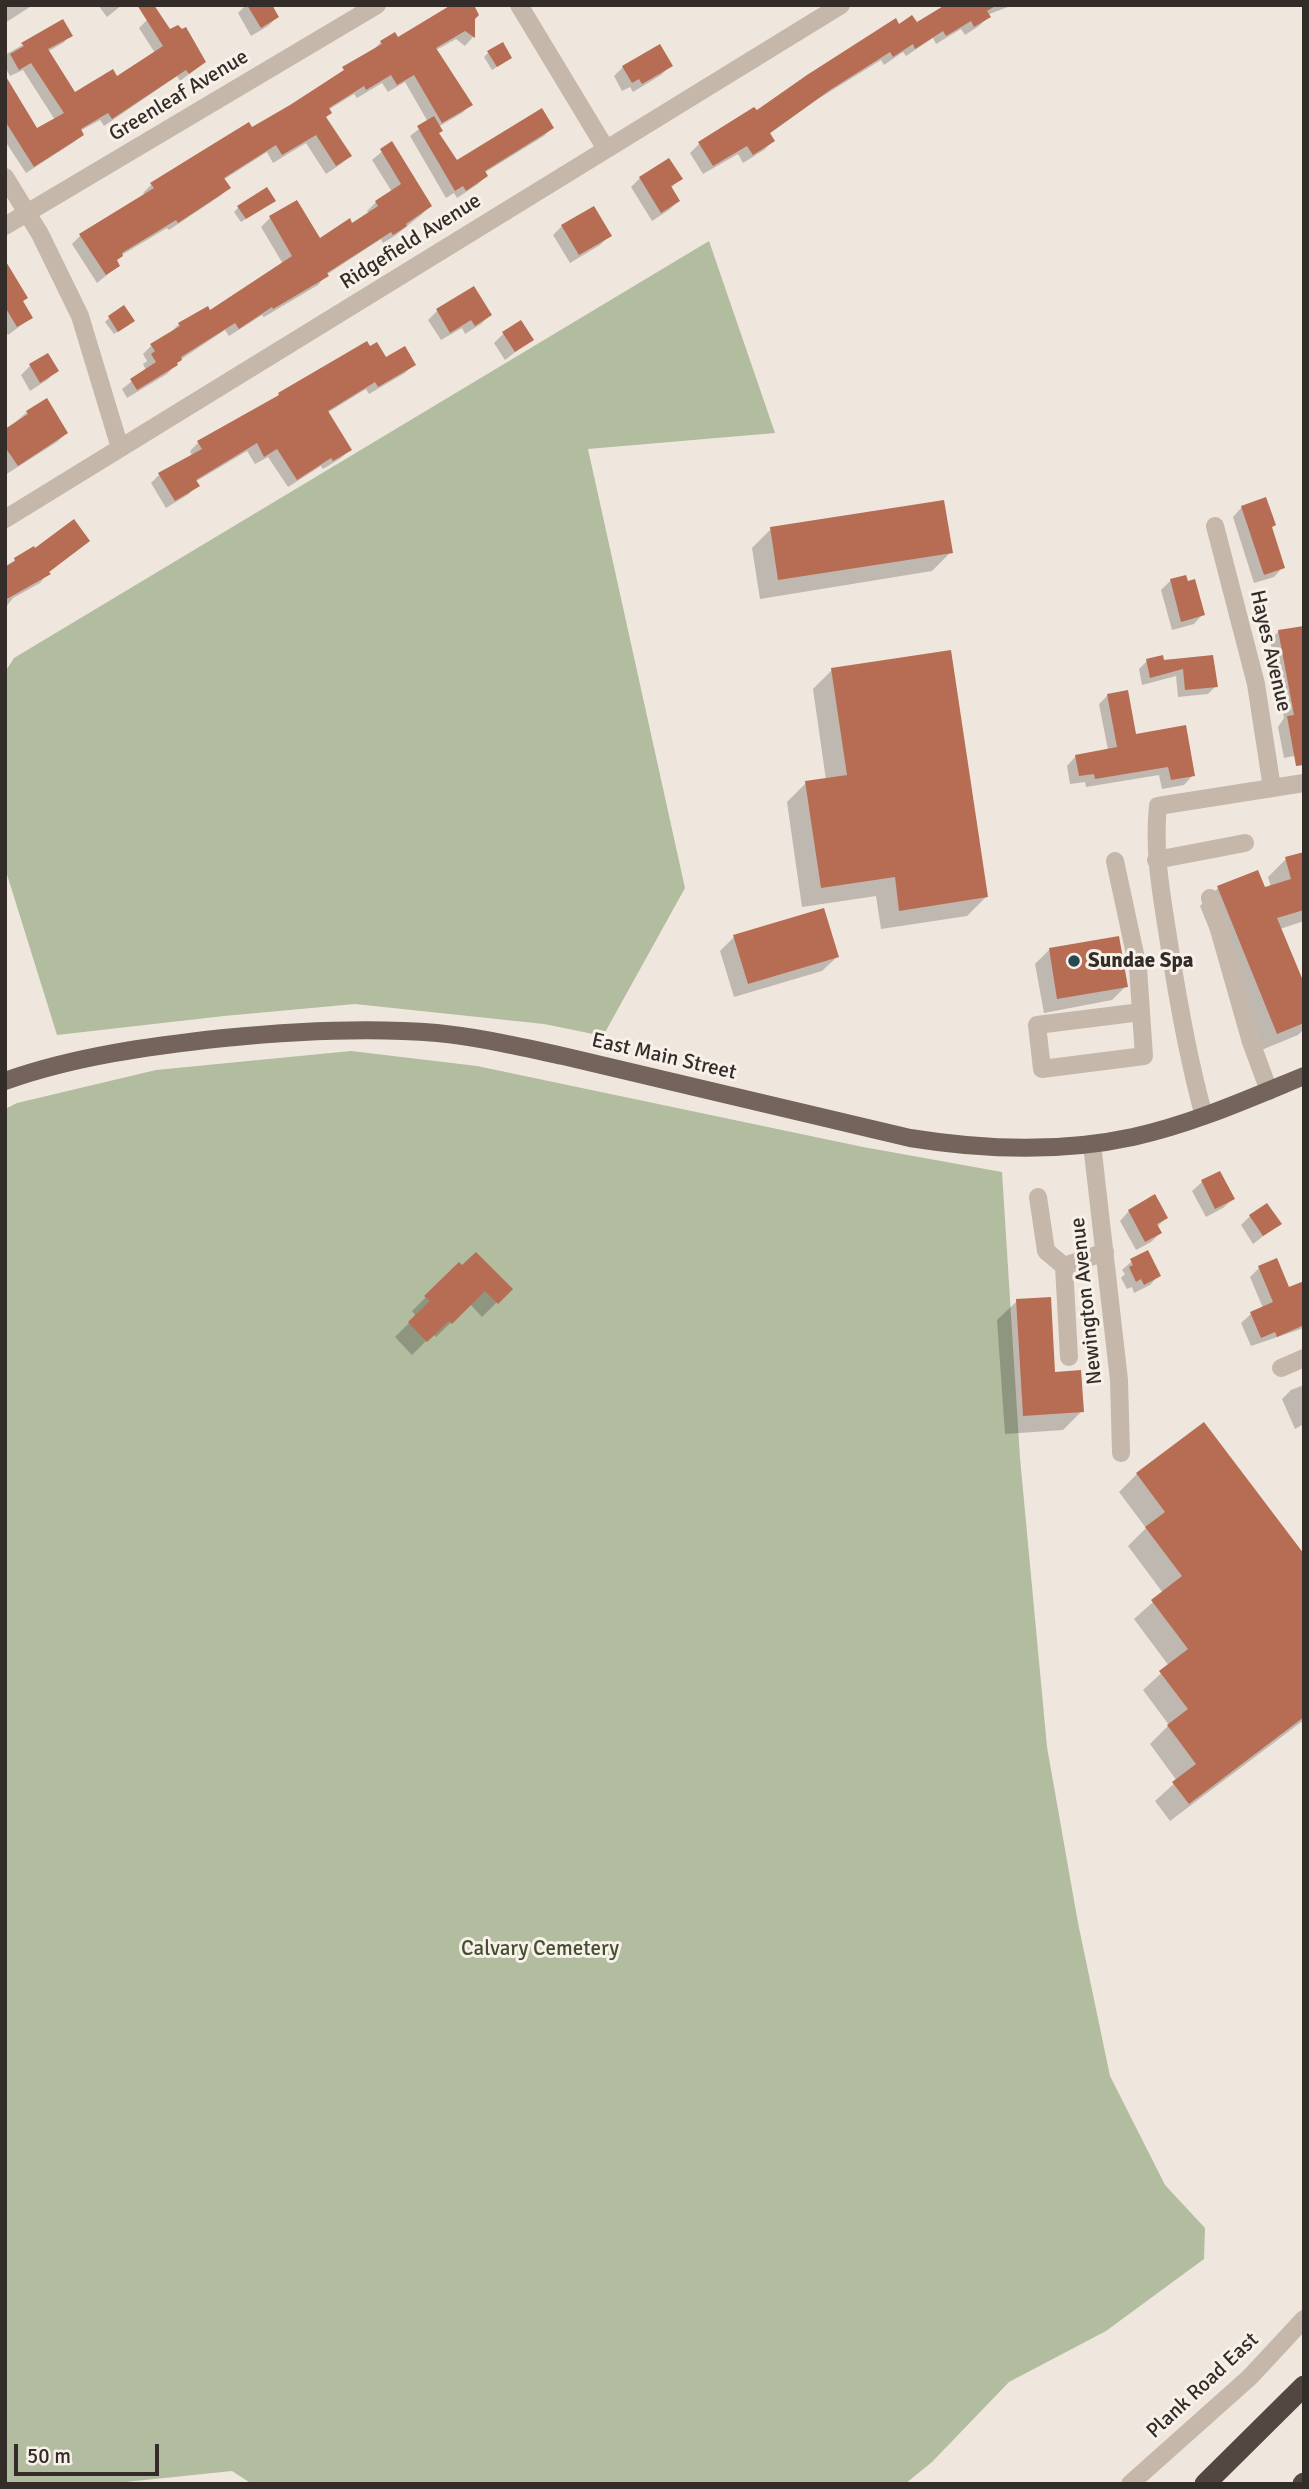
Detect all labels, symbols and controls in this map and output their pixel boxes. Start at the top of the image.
street label: Greenleaf Avenue [105,45,253,147]
street label: Ridgefield Avenue [336,189,486,295]
street label: Hayes Avenue [1244,588,1296,714]
place label: Sundae Spa [1088,948,1194,974]
marker: Sundae Spa [1066,953,1082,969]
street label: East Main Street [589,1028,739,1086]
street label: Newington Avenue [1066,1216,1108,1386]
park label: Calvary Cemetery [461,1936,619,1962]
street label: Plank Road East [1142,2328,1264,2444]
scale bar [18,2430,163,2474]
text: 50 m [27,2443,71,2469]

